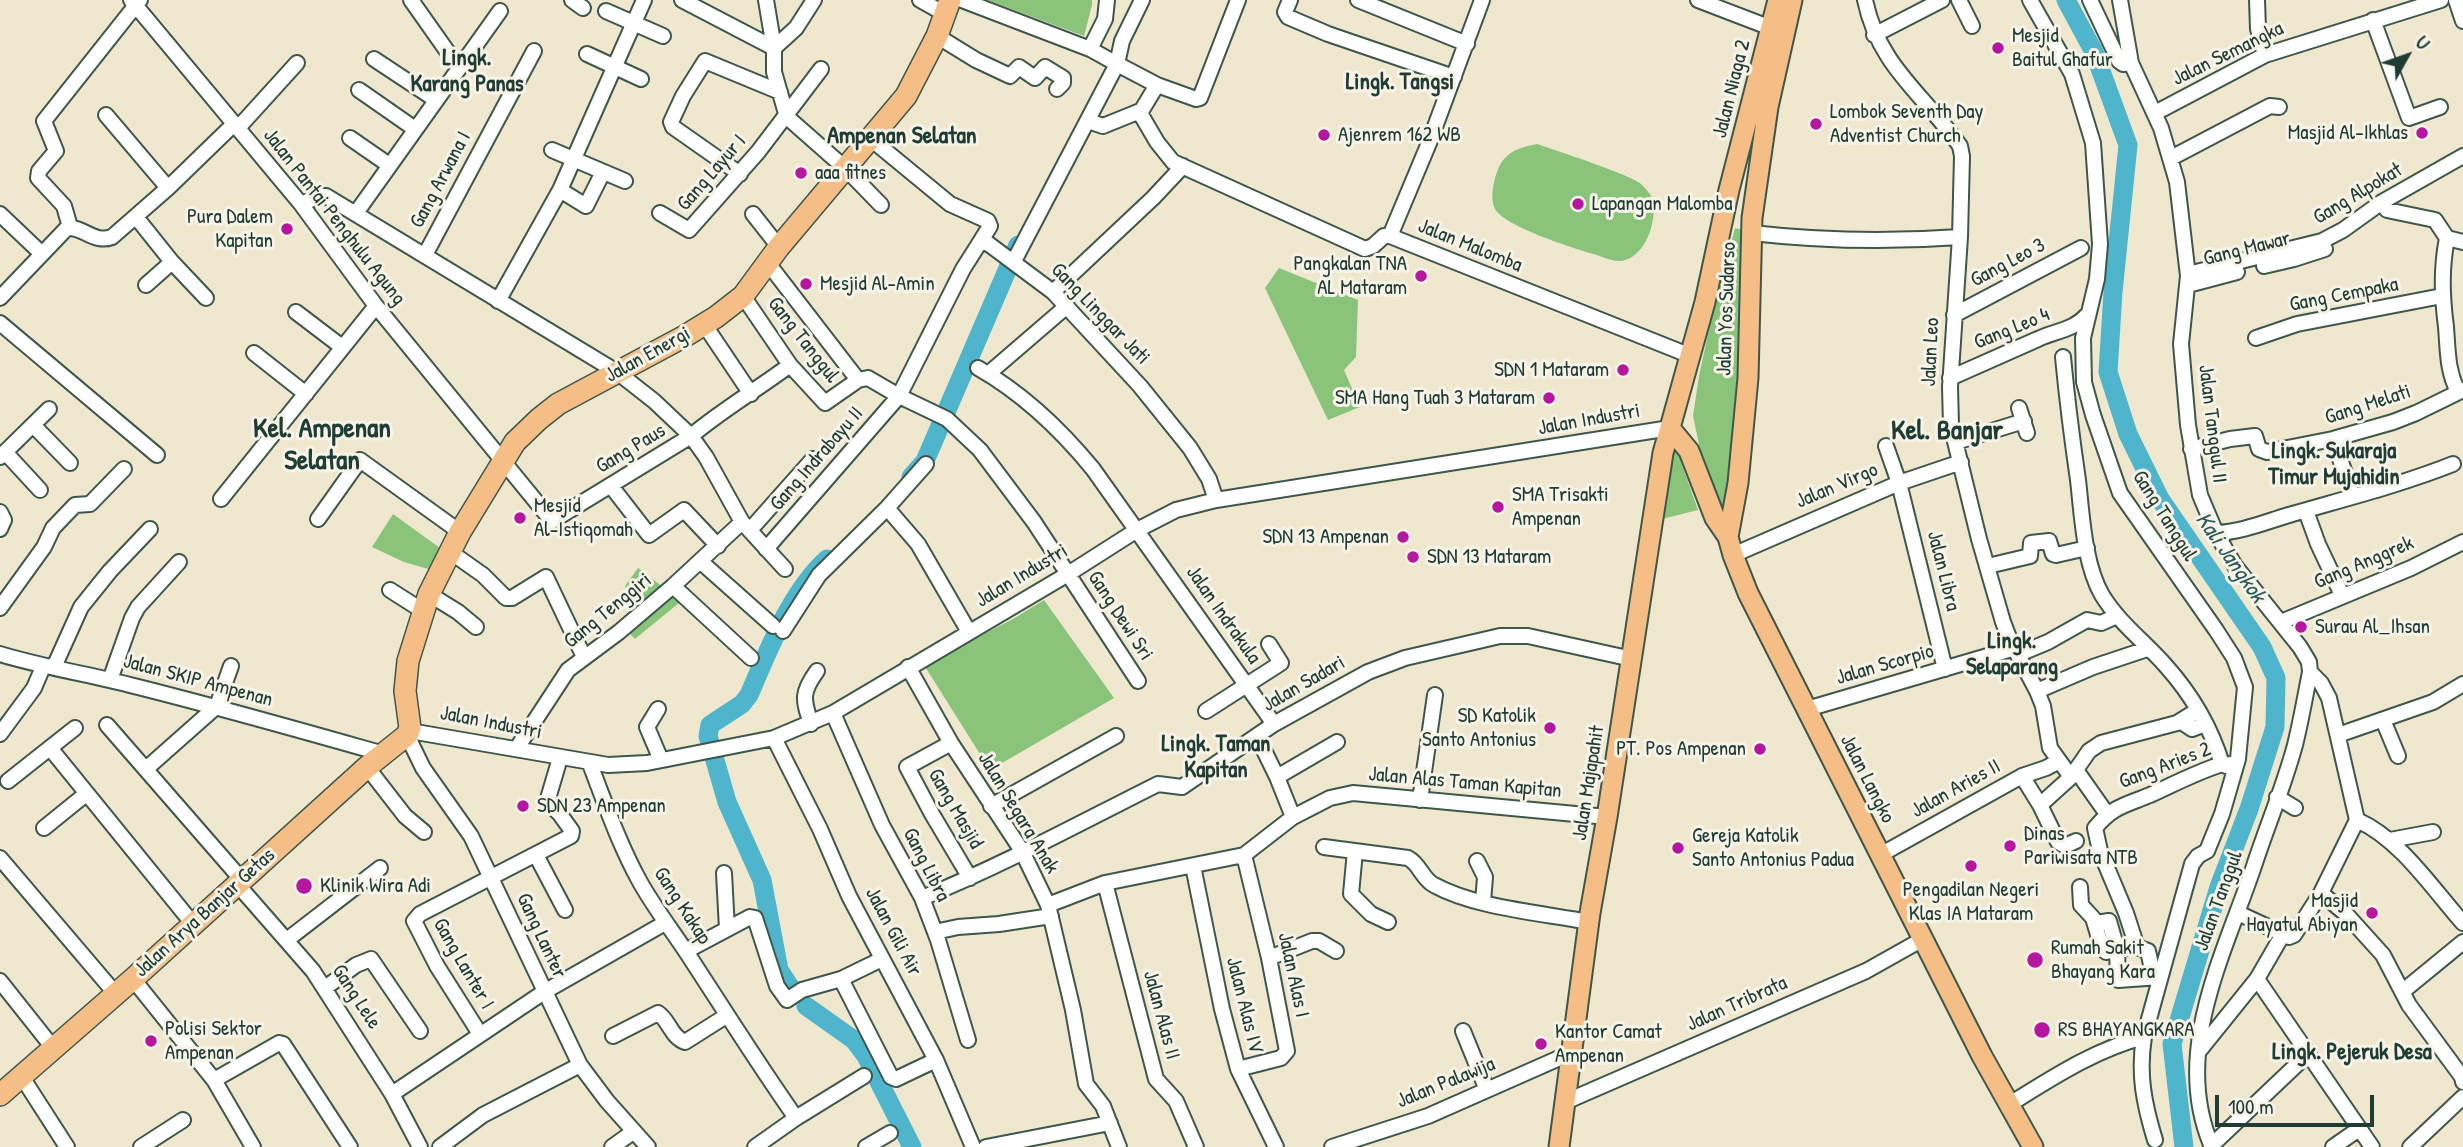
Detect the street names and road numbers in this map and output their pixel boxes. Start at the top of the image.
street label: Jalan Semangka [2168,16,2288,92]
street label: Jalan Niaga 2 [1708,37,1756,141]
street label: Jalan Pantai Penghulu Agung [257,124,411,310]
street label: Gang Arwana I [405,127,477,233]
street label: Gang Layur I [672,130,752,216]
street label: Gang Alpokat [2309,158,2407,230]
street label: Jalan Malomba [1414,214,1526,278]
street label: Gang Mawar [2201,226,2293,272]
street label: Gang Leo 3 [1966,233,2050,293]
street label: Jalan Yos Sudarso [1712,242,1742,376]
street label: Gang Linggar Jati [1045,258,1155,370]
street label: Gang Cempaka [2287,272,2401,318]
street label: Gang Tanggul [762,292,844,388]
street label: Gang Leo 4 [1971,302,2053,356]
street label: Jalan Leo [1917,317,1945,387]
street label: Jalan Energi [601,321,695,389]
street label: Jalan Tanggul II [2192,363,2232,485]
street label: Gang Melati [2322,379,2414,431]
street label: Jalan Industri [1536,399,1642,441]
street label: Gang Indrabayu II [765,402,869,516]
street label: Gang Paus [592,418,670,480]
street label: Jalan Virgo [1792,457,1882,515]
street label: Gang Tanggul [2126,466,2202,566]
street label: Jalan Libra [1921,528,1965,614]
street label: Gang Anggrek [2310,531,2418,595]
street label: Jalan Industri [971,539,1073,613]
street label: Jalan Indrakula [1180,561,1266,669]
street label: Gang Dewi Sri [1082,566,1158,666]
street label: Gang Tenggiri [559,568,657,654]
street label: Jalan Scorpio [1833,639,1937,691]
street label: Jalan SKIP Ampenan [120,649,276,713]
street label: Jalan Sadari [1258,650,1350,718]
street label: Jalan Industri [438,701,544,745]
street label: Jalan Majapahit [1567,724,1611,842]
street label: Jalan Langko [1834,730,1900,828]
street label: Gang Aries 2 [2116,737,2214,795]
street label: Jalan Segara Anak [972,748,1064,878]
street label: Jalan Aries II [1907,754,2005,824]
street label: Jalan Alas Taman Kapitan [1367,762,1563,804]
street label: Gang Masjid [922,764,988,854]
street label: Gang Libra [897,824,955,906]
street label: Jalan Arya Banjar Getas [129,843,281,983]
street label: Jalan Tanggul [2189,848,2249,954]
street label: Gang Kakap [648,863,716,949]
street label: Jalan Gili Air [859,883,927,981]
street label: Gang Lanter [510,889,572,983]
street label: Gang Lanter I [427,914,499,1014]
street label: Jalan Alas I [1272,930,1314,1020]
street label: Jalan Alas IV [1220,954,1268,1056]
street label: Gang Lele [326,960,386,1034]
street label: Jalan Alas II [1137,968,1185,1062]
street label: Jalan Tribrata [1683,971,1791,1037]
street label: Jalan Palawija [1393,1052,1499,1114]

